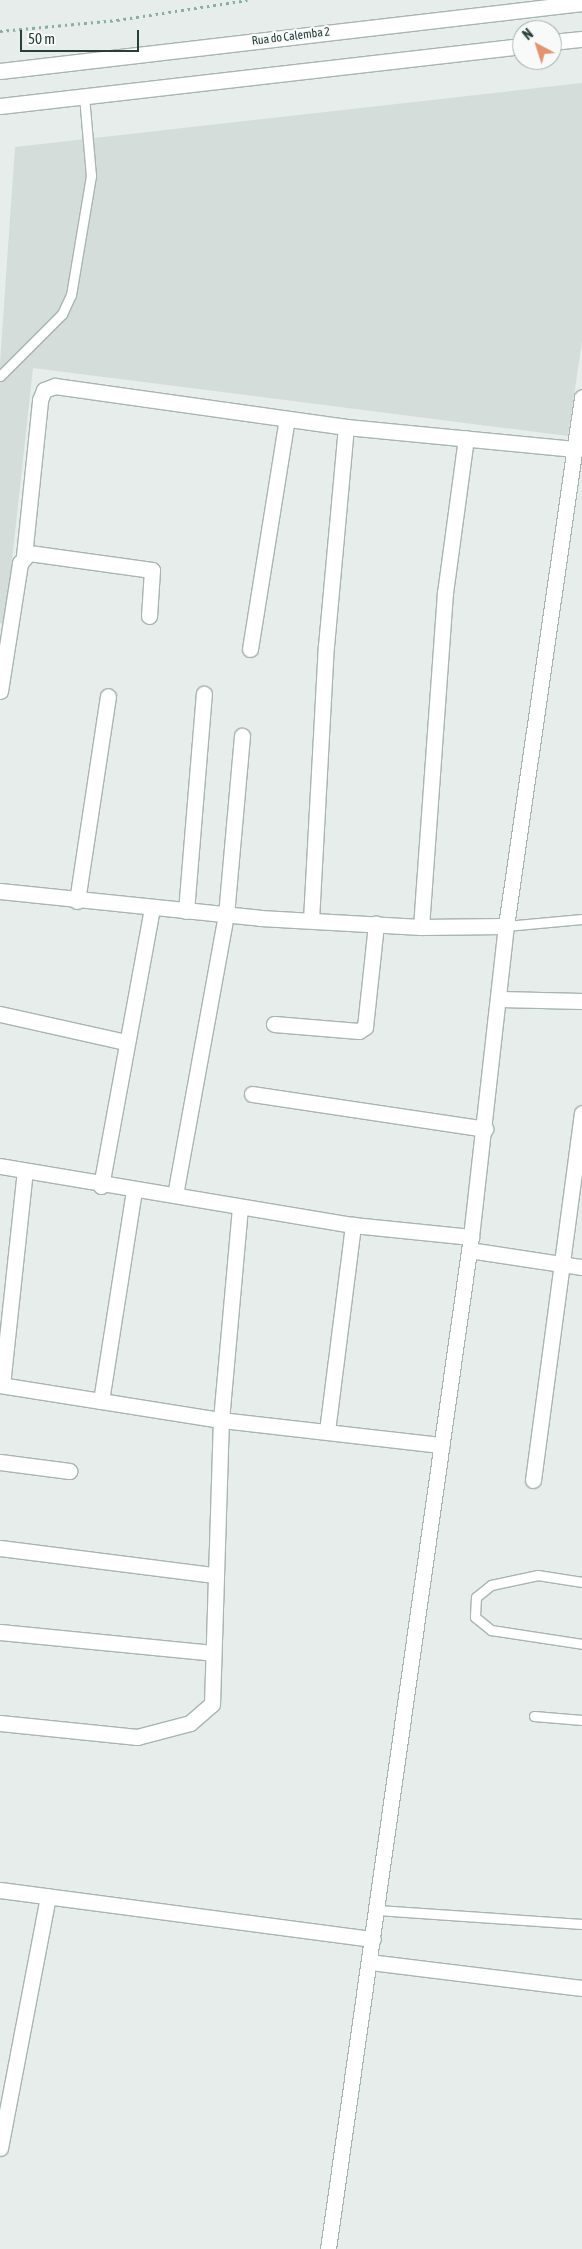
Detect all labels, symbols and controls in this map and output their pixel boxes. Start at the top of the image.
scale bar [22,20,141,52]
north arrow [512,20,562,70]
street label: Rua do Calemba 2 [251,25,331,49]
text: N [520,25,536,43]
text: 50 m [28,30,55,47]

